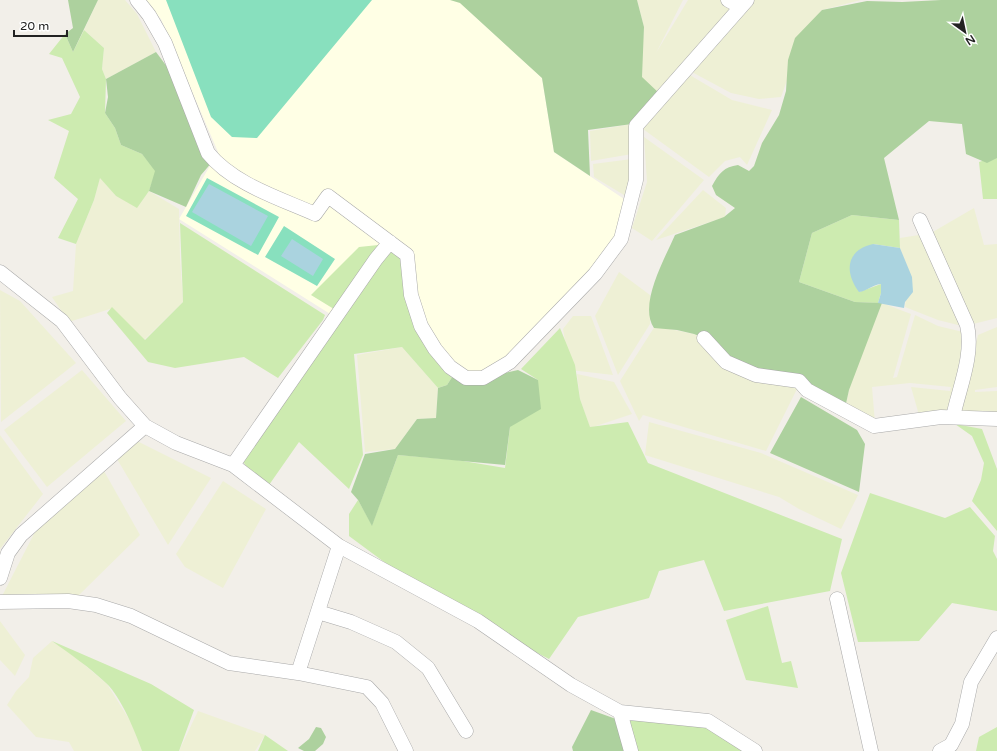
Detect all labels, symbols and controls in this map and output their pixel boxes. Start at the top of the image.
scale bar [14,12,67,38]
north arrow [945,12,985,52]
text: 20 m [20,19,49,33]
text: N [963,32,977,48]

